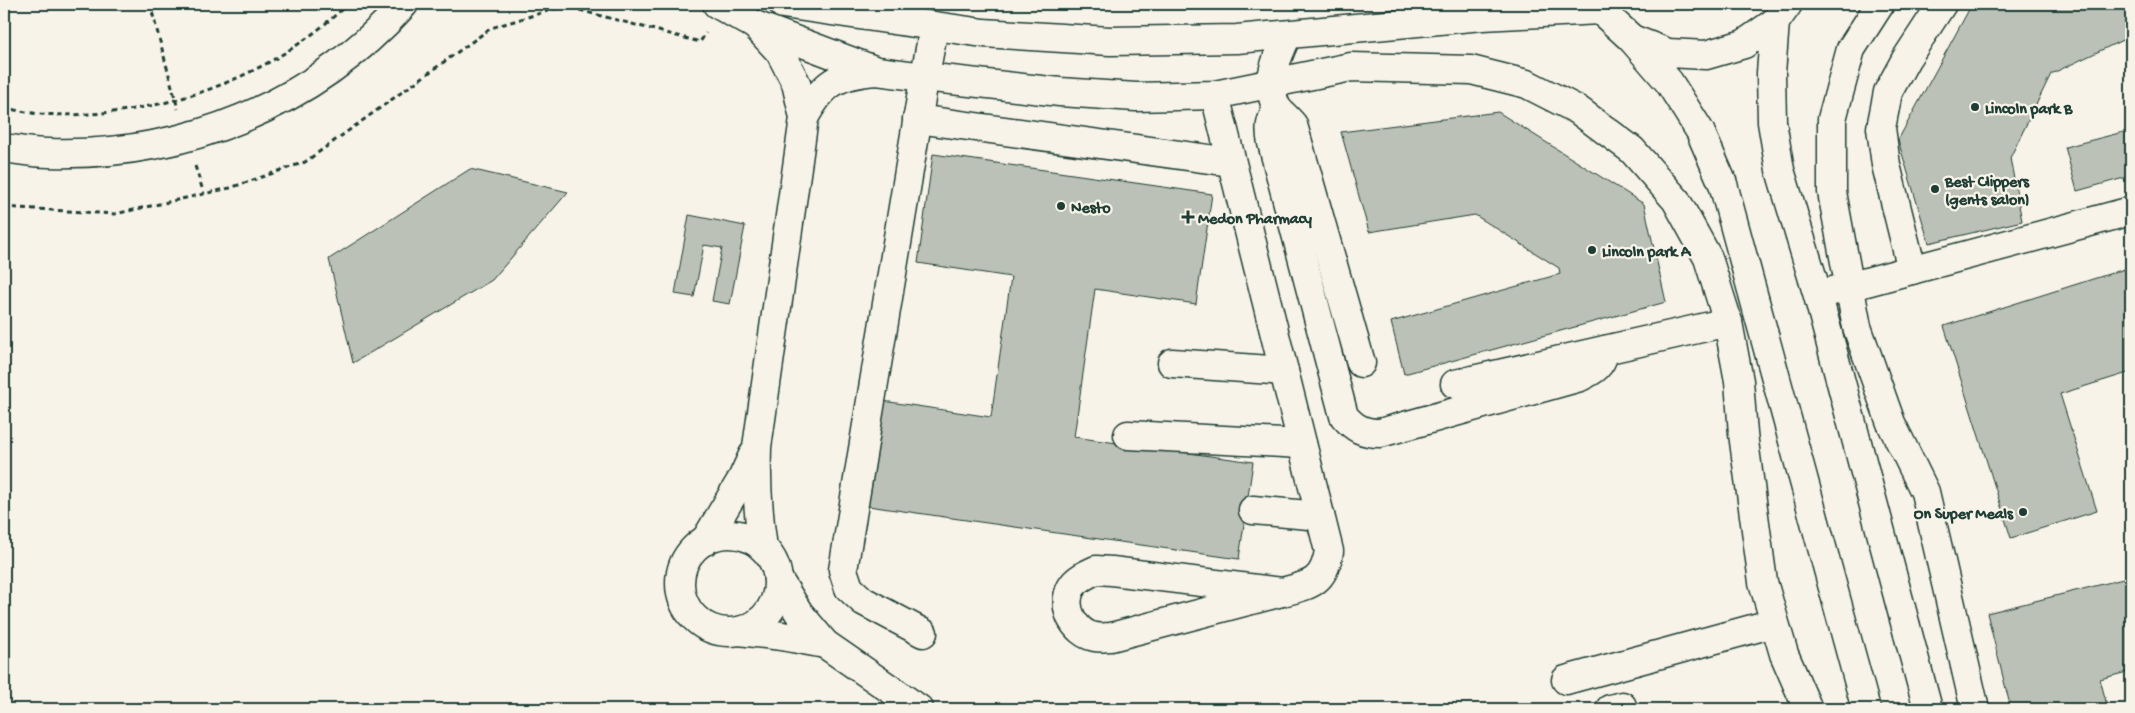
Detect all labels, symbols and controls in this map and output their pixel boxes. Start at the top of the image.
marker: Lincoln park B [1969,101,1981,113]
place label: Lincoln park B [1985,101,2073,120]
place label: Best Clippers (gents salon) [1944,174,2030,211]
marker: Best Clippers (gents salon) [1929,183,1941,195]
marker: Nesto [1055,200,1067,212]
place label: Nesto [1071,200,1111,219]
marker: Medon Pharmacy [1182,211,1194,223]
place label: Medon Pharmacy [1198,211,1312,230]
marker: Lincoln park A [1586,244,1598,256]
place label: Lincoln park A [1602,244,1692,263]
place label: On Super Meals [1914,506,2014,525]
marker: On Super Meals [2017,506,2029,518]

